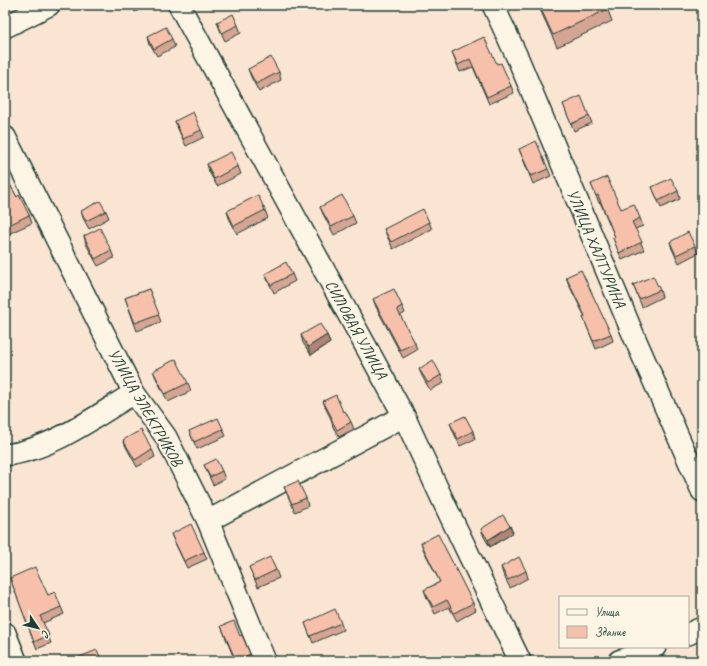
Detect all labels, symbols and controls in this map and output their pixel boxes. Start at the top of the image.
street label: УЛИЦА ХАЛТУРИНА [562,186,630,311]
street label: СИЛОВАЯ УЛИЦА [321,276,392,383]
street label: УЛИЦА ЭЛЕКТРИКОВ [103,345,188,472]
legend [559,596,689,648]
text: Улица [595,604,620,620]
north arrow [18,608,58,648]
text: Здание [595,624,626,640]
text: С [38,628,53,641]

